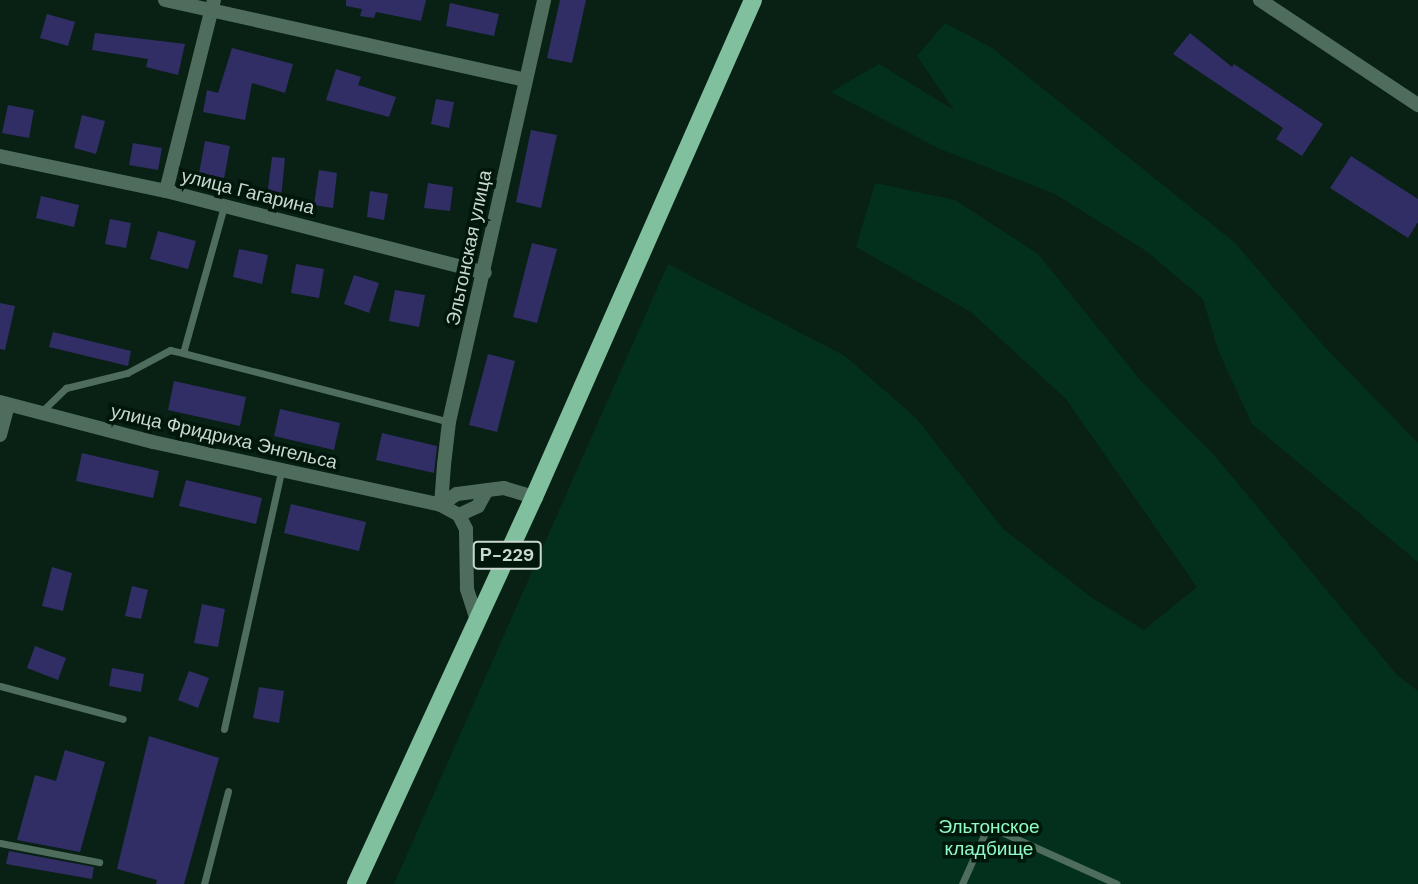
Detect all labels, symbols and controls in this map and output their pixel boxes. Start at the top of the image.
street label: улица Гагарина [179,164,317,220]
street label: Эльтонская улица [441,168,497,328]
street label: улица Фридриха Энгельса [109,400,339,474]
road number: Р-229 [472,540,542,570]
park label: Эльтонское кладбище [938,816,1040,860]

